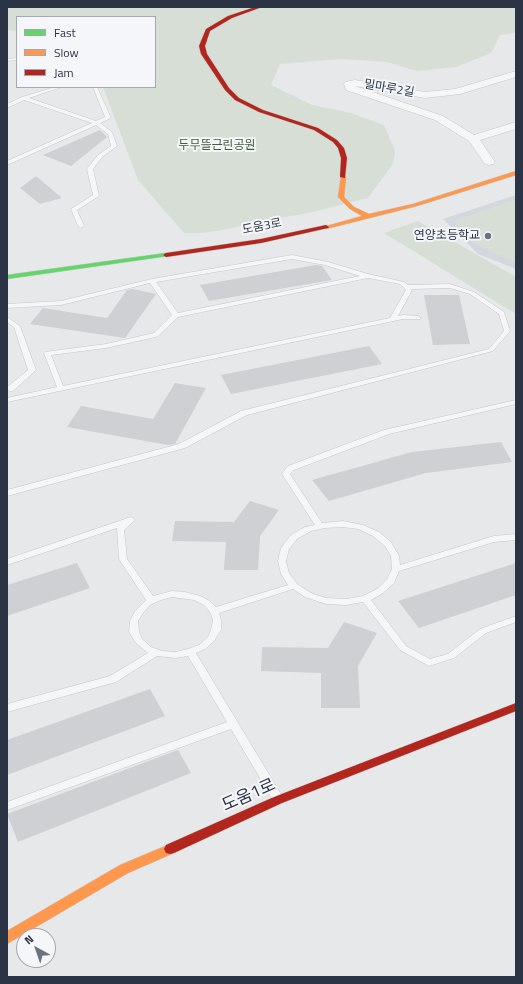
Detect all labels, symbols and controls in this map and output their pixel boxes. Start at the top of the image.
legend [16,16,156,88]
text: Fast [54,23,76,42]
text: Slow [54,43,79,62]
text: Jam [54,63,74,82]
street label: 밀마루2길 [363,77,415,101]
park label: 두무뜰근린공원 [178,139,256,153]
street label: 도움3로 [241,216,283,238]
place label: 연양초등학교 [414,229,480,243]
marker: 연양초등학교 [483,231,493,241]
street label: 도움1로 [219,775,279,817]
north arrow [16,928,56,968]
text: N [21,931,37,948]

